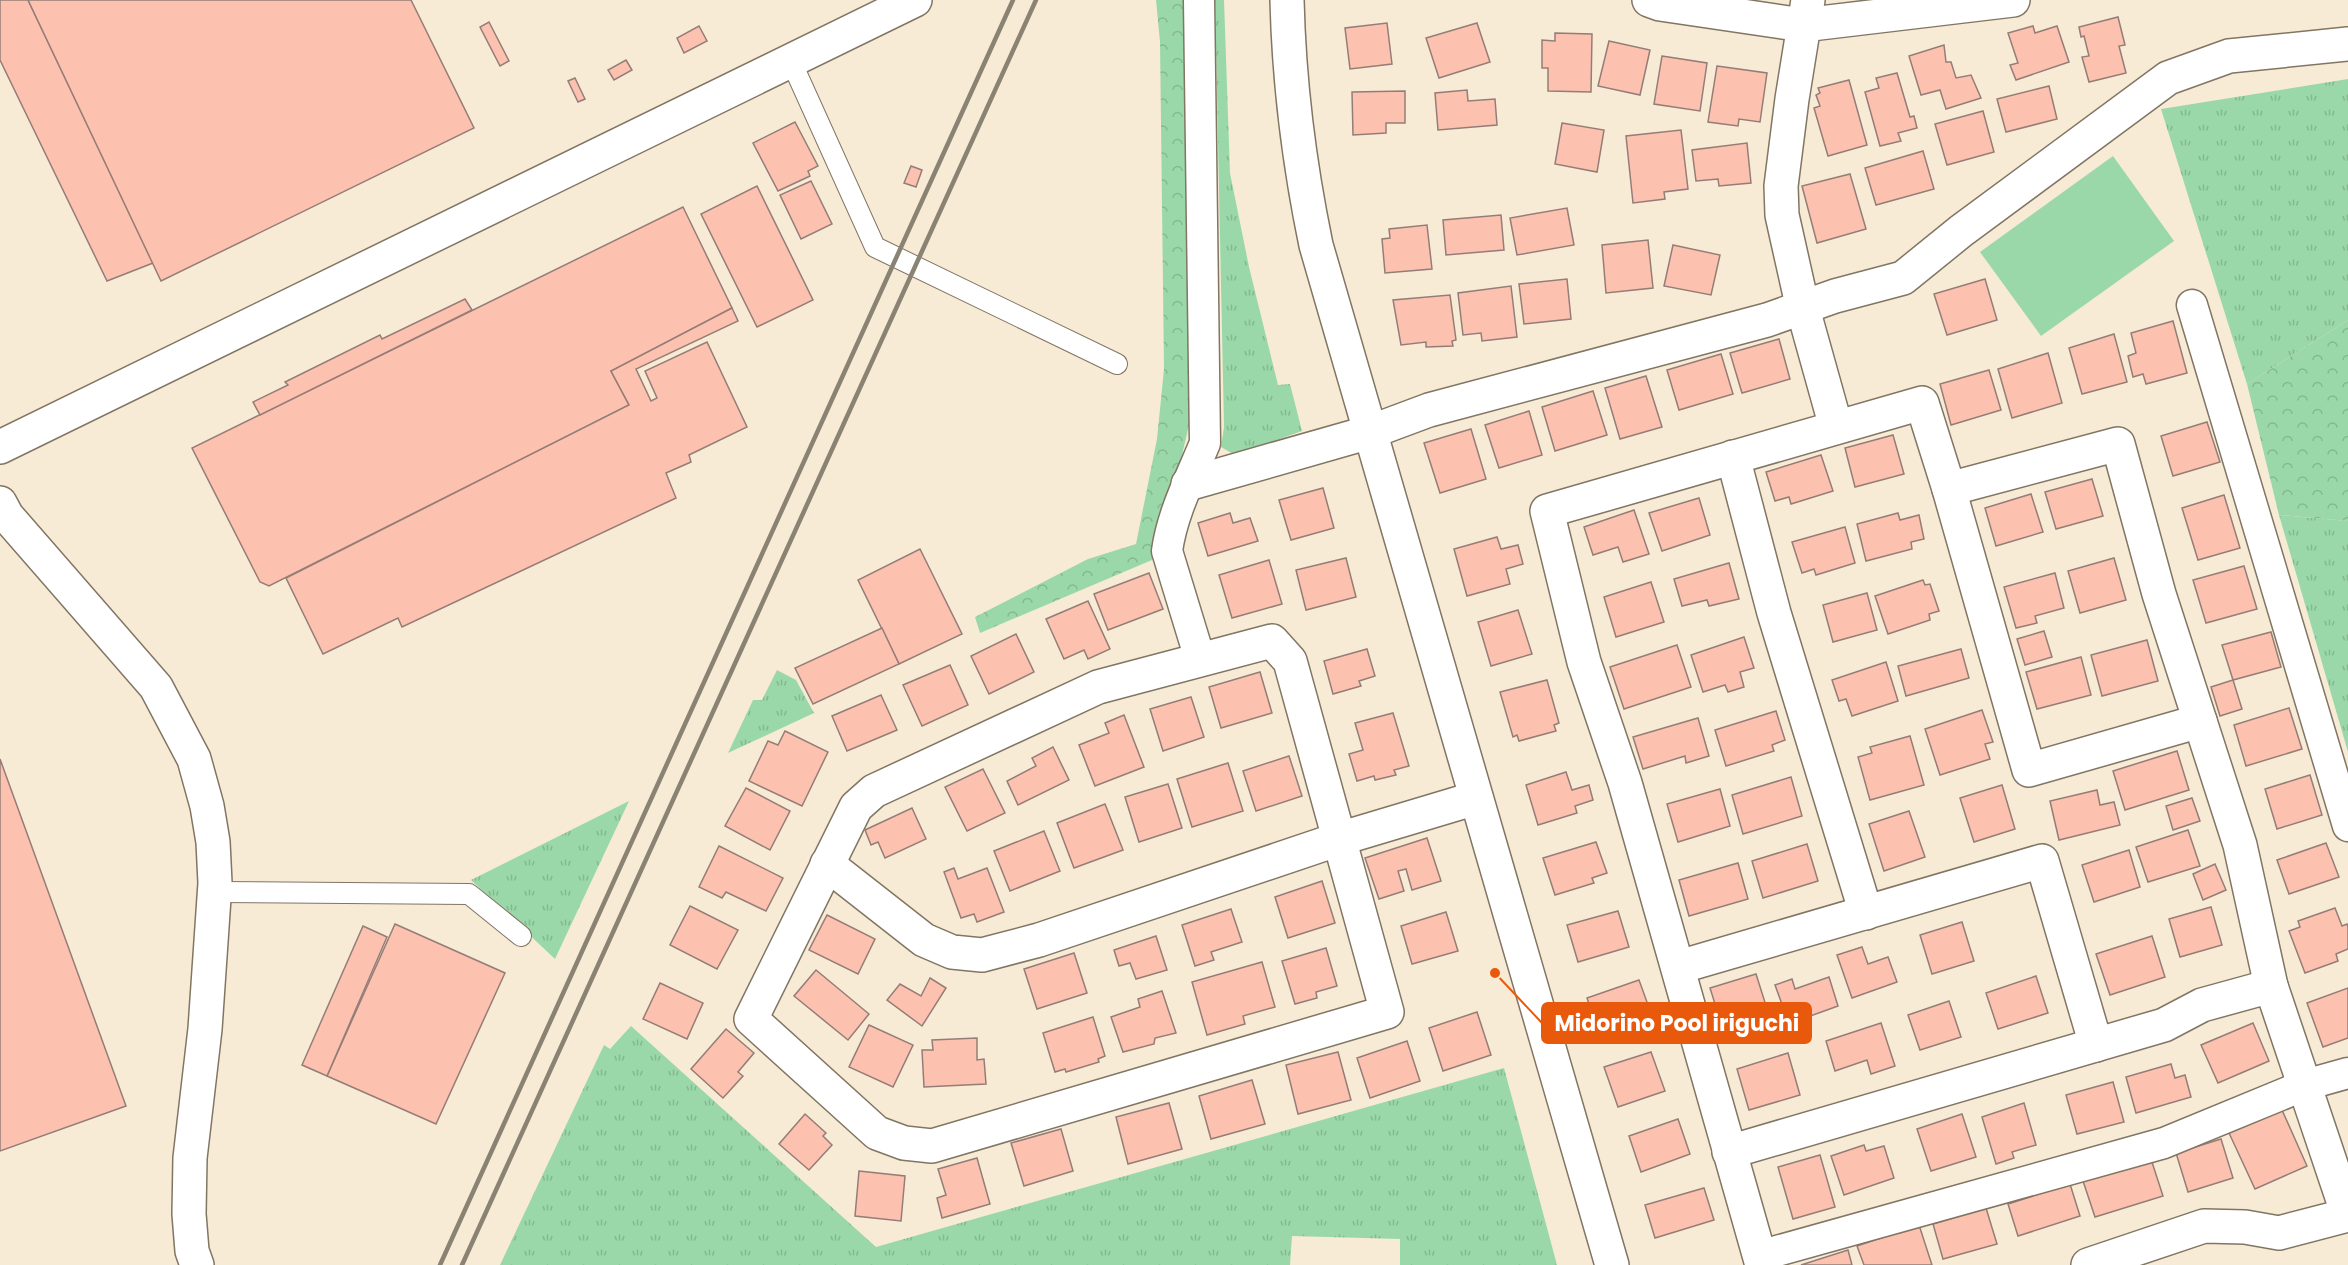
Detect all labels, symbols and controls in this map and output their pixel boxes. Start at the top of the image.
callout: Midorino Pool iriguchi [1542,1003,1811,1043]
text: Midorino Pool iriguchi [1555,1008,1799,1039]

